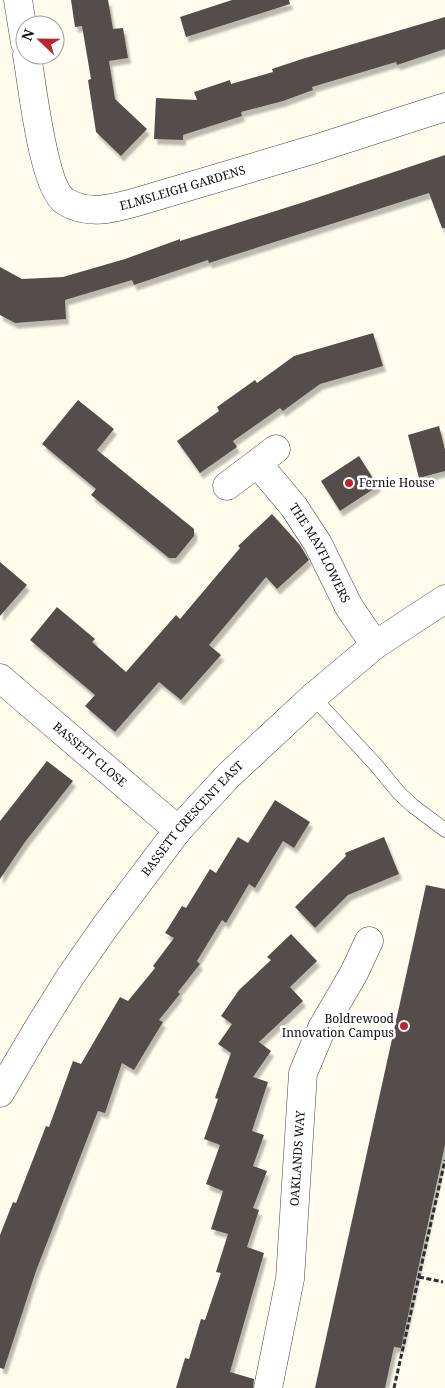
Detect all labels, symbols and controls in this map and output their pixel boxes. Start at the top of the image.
north arrow [15,15,65,65]
text: N [17,26,38,44]
street label: ELMSLEIGH GARDENS [118,161,247,214]
place label: Fernie House [359,474,435,491]
marker: Fernie House [343,477,355,489]
street label: THE MAYFLOWERS [286,500,355,606]
street label: BASSETT CLOSE [49,718,131,791]
street label: BASSETT CRESCENT EAST [137,756,247,879]
place label: Boldrewood Innovation Campus [282,1010,395,1041]
marker: Boldrewood Innovation Campus [398,1020,410,1032]
street label: OAKLANDS WAY [286,1110,309,1207]

